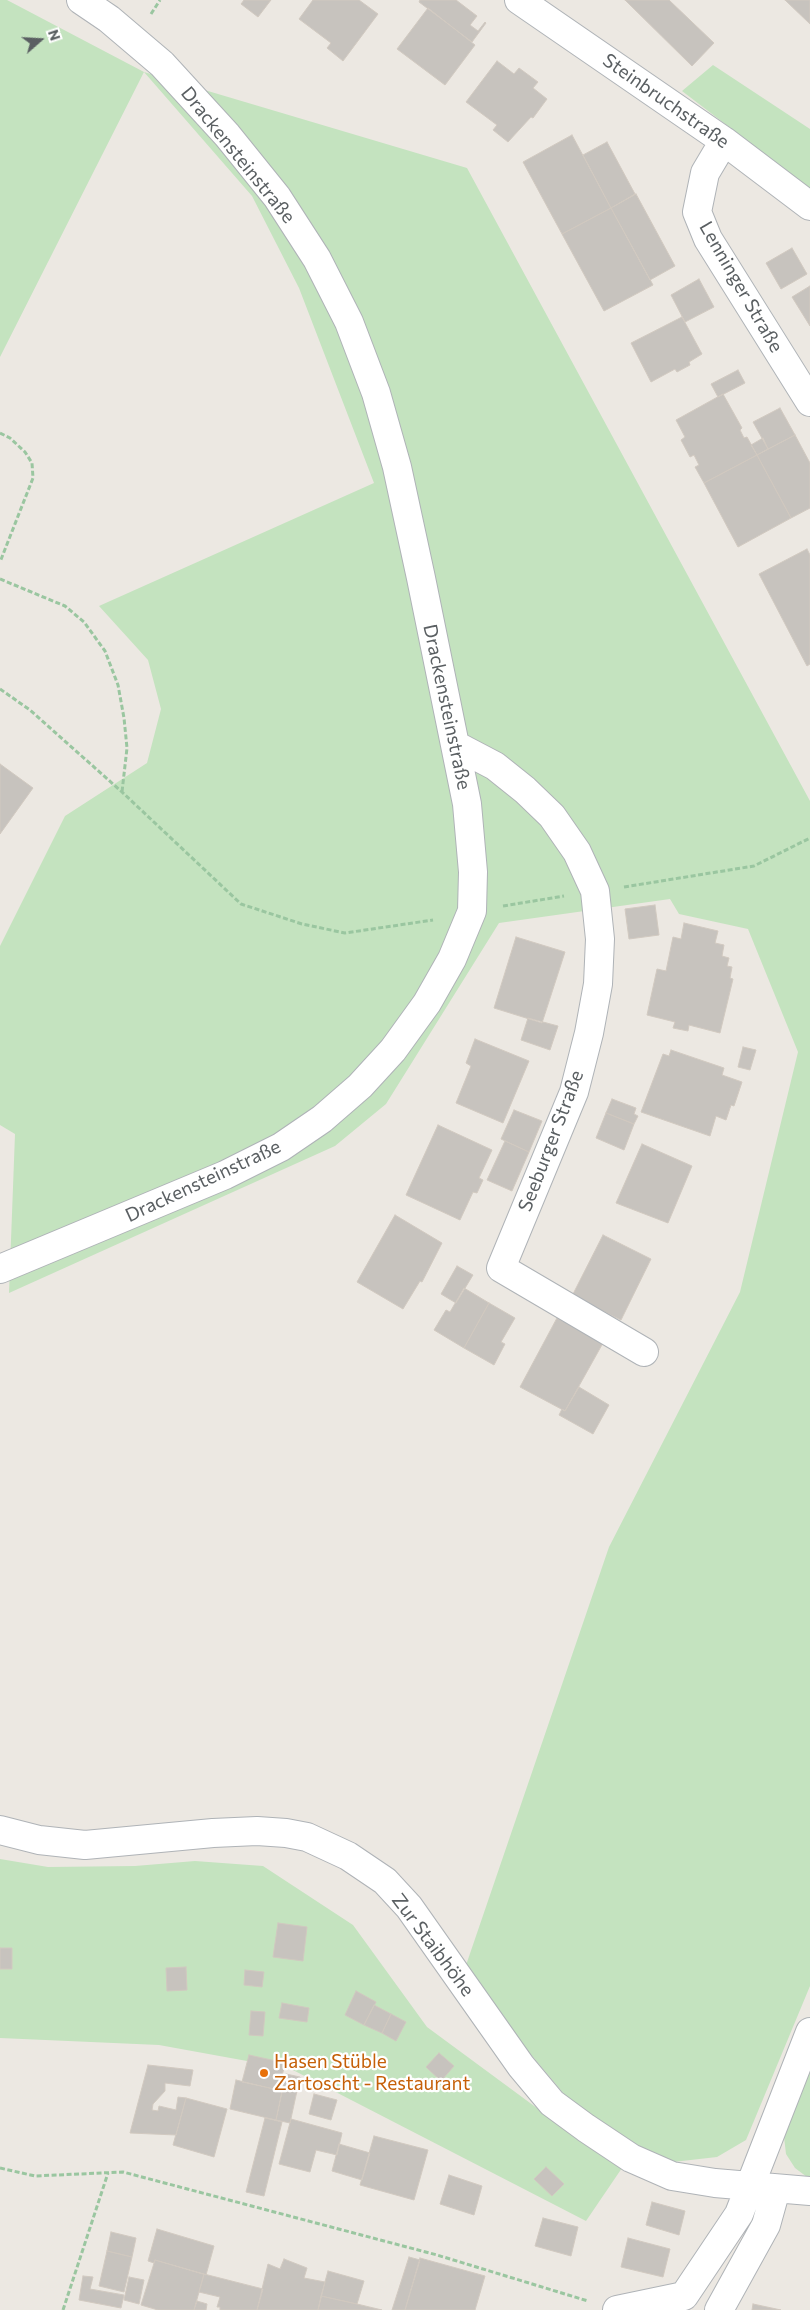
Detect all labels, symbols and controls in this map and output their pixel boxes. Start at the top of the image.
north arrow [15,15,65,65]
text: N [45,27,64,43]
street label: Steinbruchstraße [598,49,734,153]
street label: Drackensteinstraße [176,82,300,228]
street label: Lenninger Straße [694,217,788,357]
street label: Drackensteinstraße [418,622,476,792]
street label: Seeburger Straße [514,1067,588,1215]
street label: Drackensteinstraße [122,1135,284,1227]
street label: Zur Staibhöhe [387,1889,479,2001]
place label: Hasen Stüble Zartoscht - Restaurant [274,2051,470,2095]
marker: Hasen Stüble Zartoscht - Restaurant [258,2067,270,2079]

